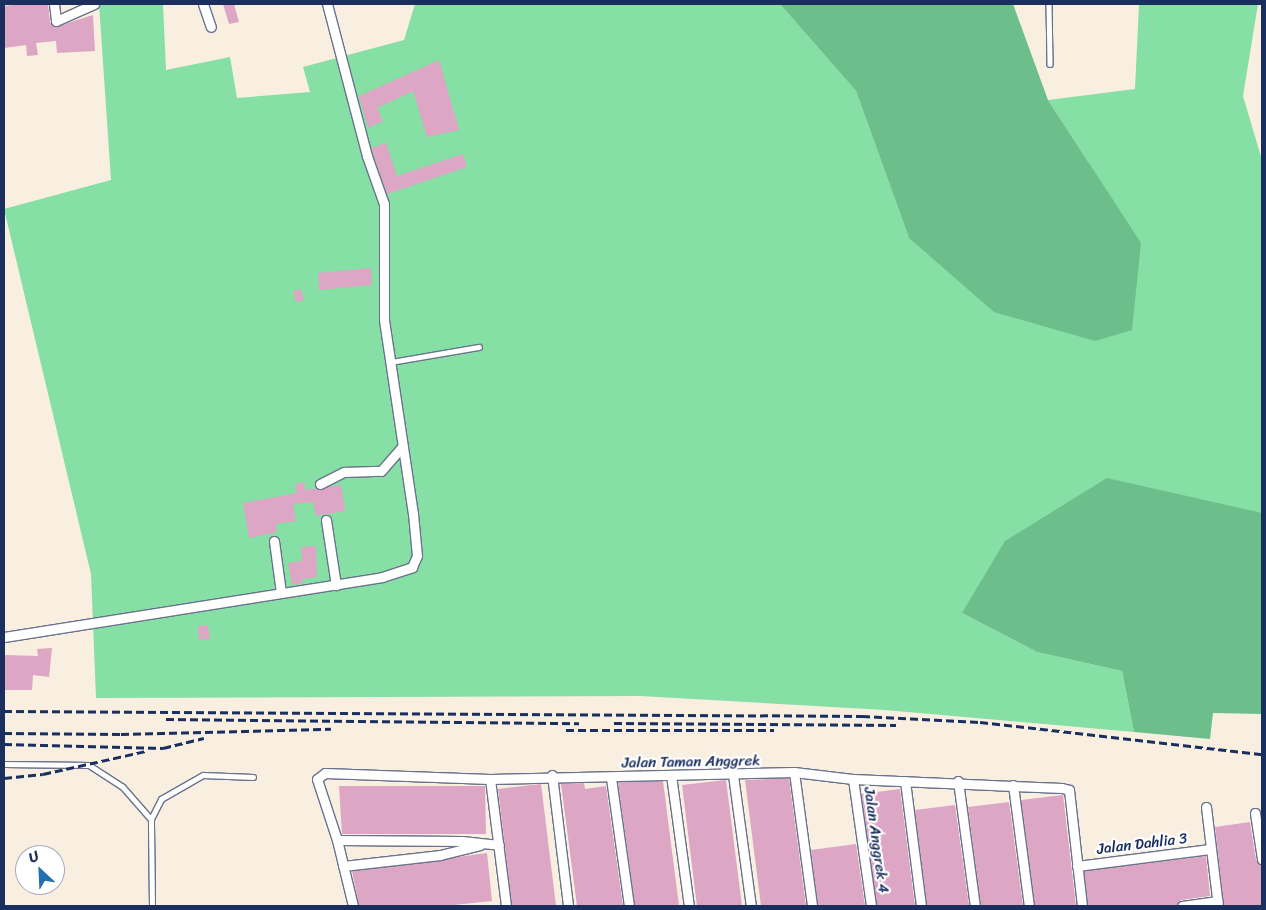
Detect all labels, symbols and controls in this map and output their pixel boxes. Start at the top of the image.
street label: Jalan Taman Anggrek [621,752,761,772]
street label: Jalan Anggrek 4 [860,786,892,894]
street label: Jalan Dahlia 3 [1096,830,1188,858]
text: U [24,844,43,870]
north arrow [15,845,65,895]

